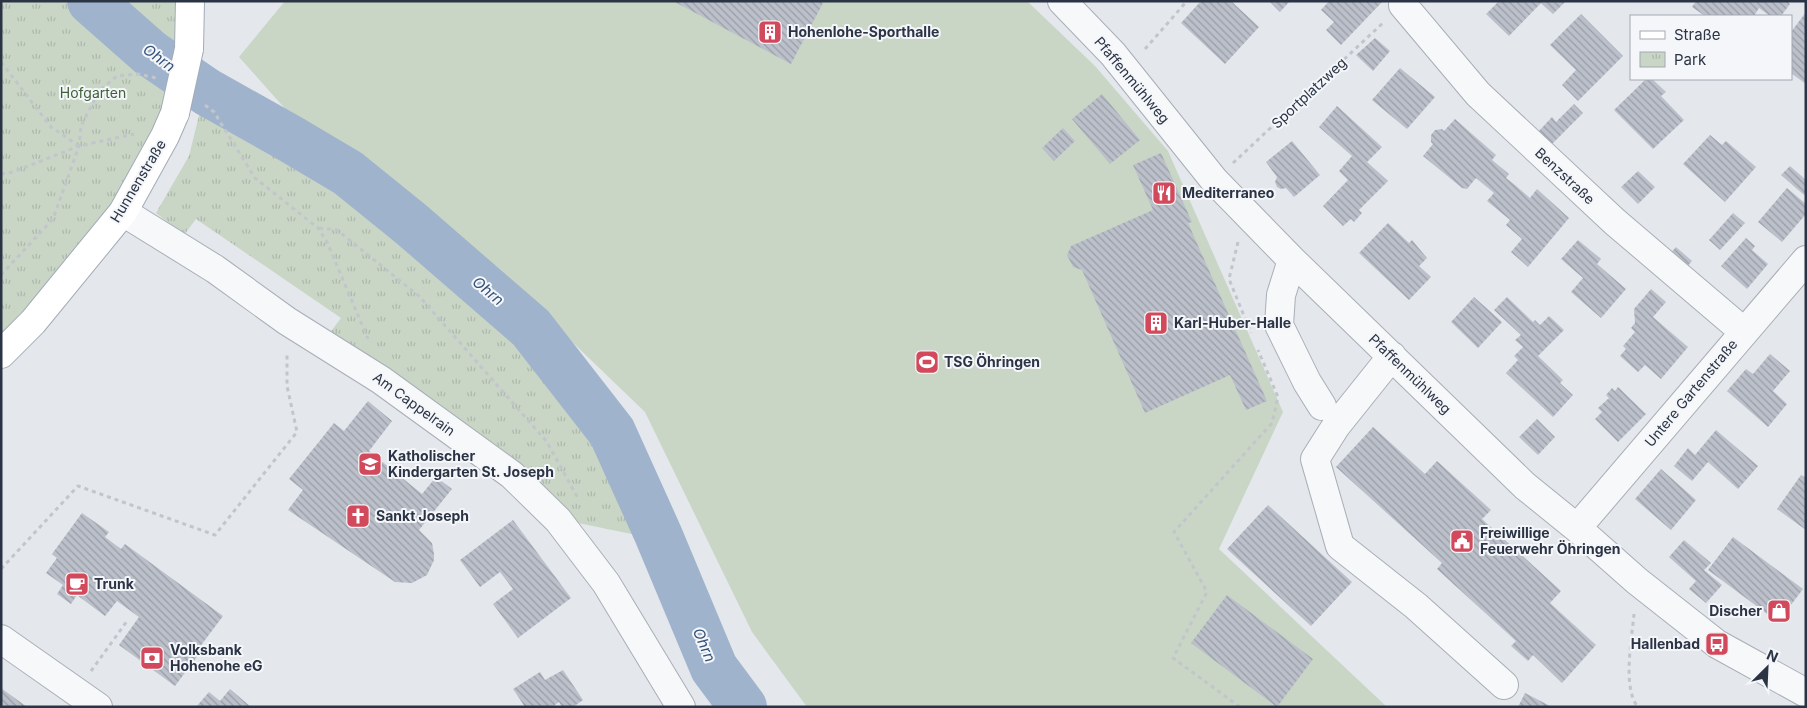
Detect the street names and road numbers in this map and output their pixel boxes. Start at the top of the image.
street label: Pfaffenmühlweg [1091,33,1174,126]
street label: Sportplatzweg [1268,54,1350,132]
street label: Hunnenstraße [106,136,169,225]
street label: Benzstraße [1532,144,1599,208]
street label: Pfaffenmühlweg [1366,330,1455,417]
street label: Untere Gartenstraße [1641,336,1741,450]
street label: Am Cappelrain [370,368,459,439]

